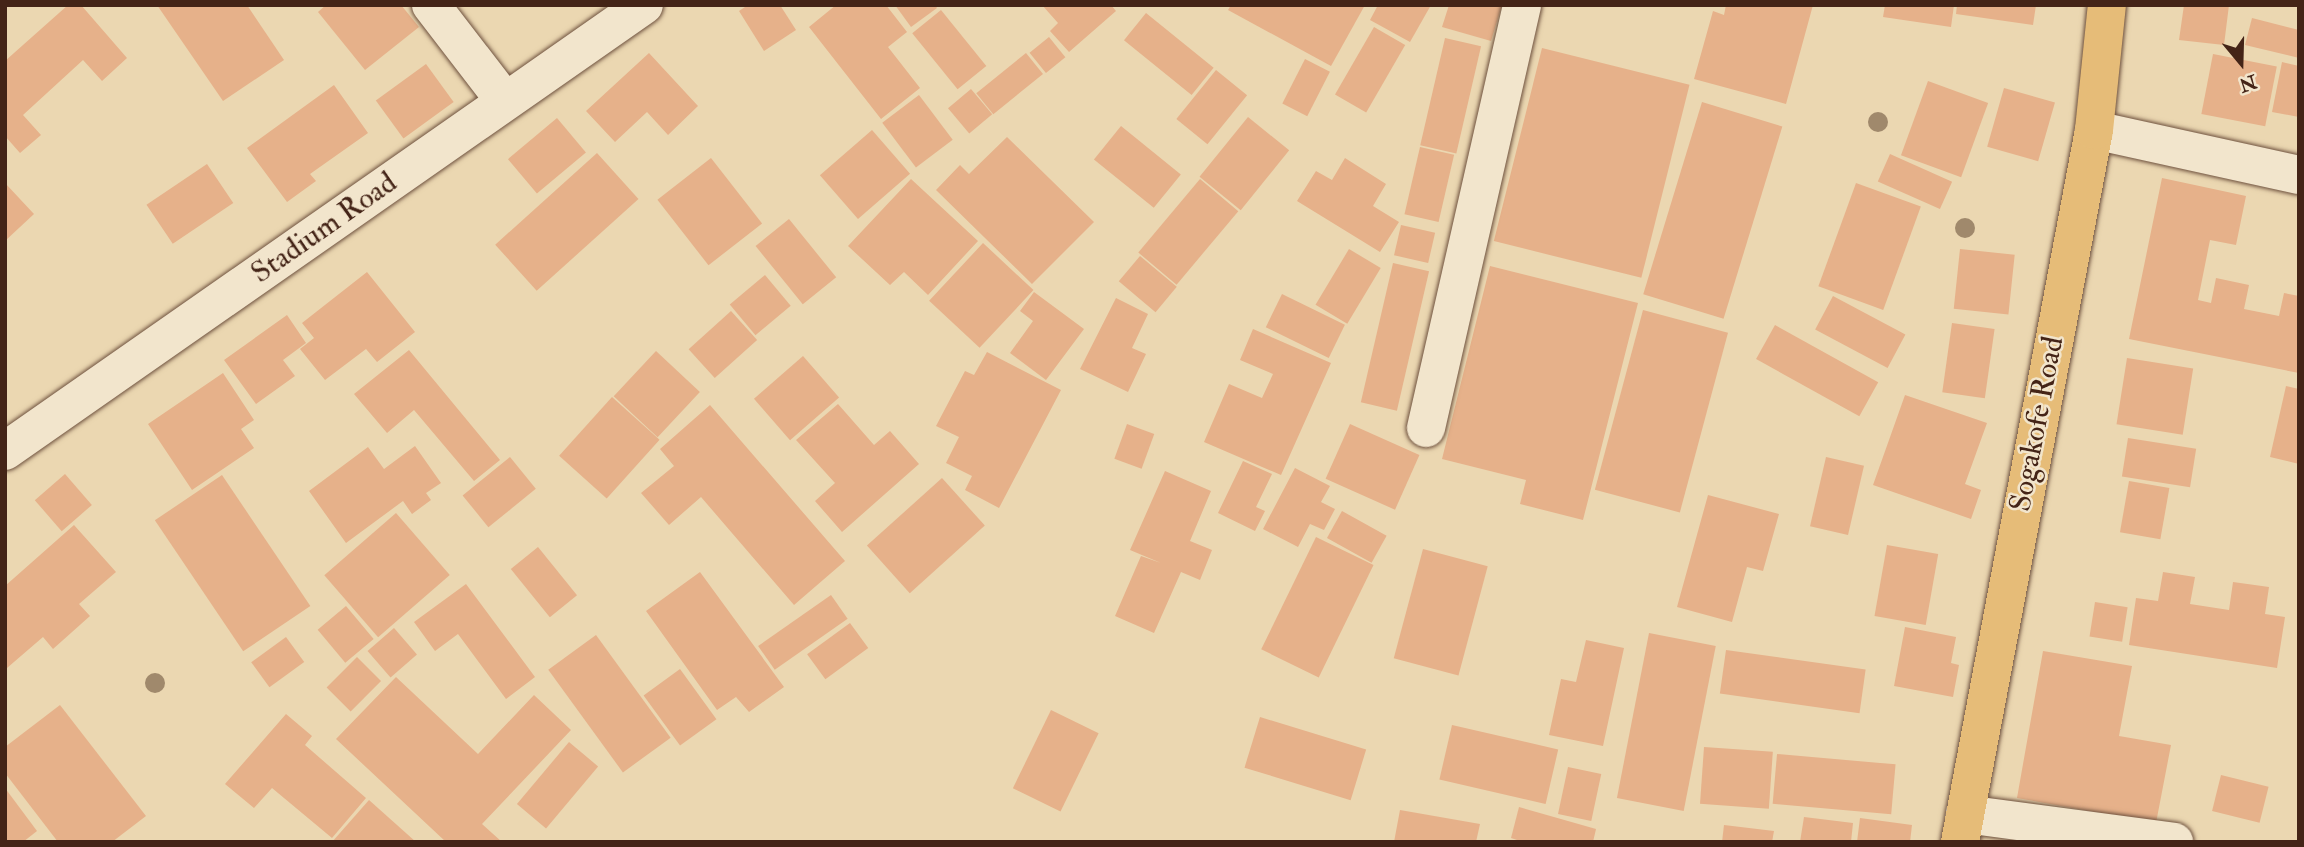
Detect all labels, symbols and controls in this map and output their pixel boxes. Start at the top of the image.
north arrow [2206,28,2276,98]
text: N [2236,69,2260,97]
street label: Stadium Road [244,165,404,291]
street label: Sogakofe Road [2002,333,2072,515]

